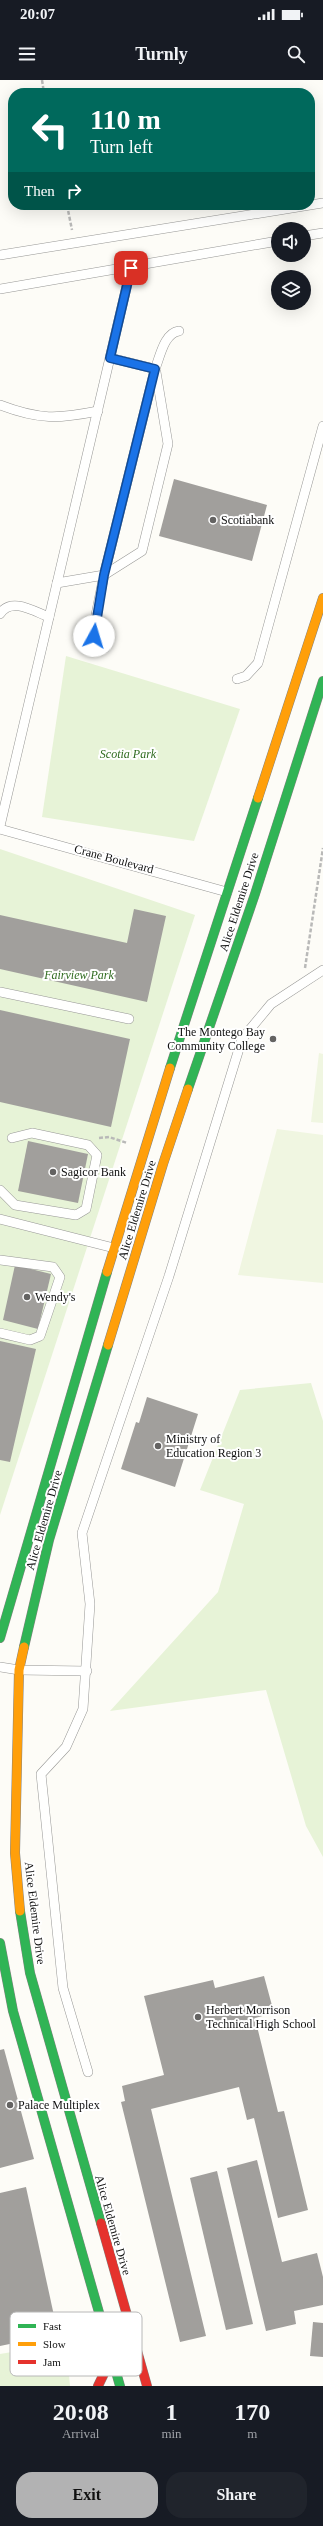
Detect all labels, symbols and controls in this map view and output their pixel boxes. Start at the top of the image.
text: 20:07 [20,6,55,22]
icon: menu [16,43,38,65]
icon: search [285,43,307,65]
text: Turnly [135,44,188,64]
icon: left [24,104,76,156]
text: 110 m [90,104,161,135]
text: Turn left [90,137,153,157]
icon: right [63,180,85,202]
text: Then [24,183,55,199]
map controls [271,222,311,310]
button: sound [271,222,311,262]
pin [114,251,148,285]
icon: arrive [120,257,142,279]
button: layers [271,270,311,310]
place label: Scotiabank [221,513,274,527]
marker: Scotiabank [208,515,218,525]
position arrow [73,615,115,657]
park label: Scotia Park [100,747,157,761]
street label: Crane Boulevard [73,842,155,876]
street label: Alice Eldemire Drive [216,851,262,953]
park label: Fairview Park [43,968,114,982]
place label: The Montego Bay Community College [167,1025,265,1053]
marker: The Montego Bay Community College [268,1034,278,1044]
street label: Alice Eldemire Drive [115,1159,159,1261]
place label: Sagicor Bank [61,1165,126,1179]
marker: Sagicor Bank [48,1167,58,1177]
place label: Wendy's [35,1290,76,1304]
marker: Wendy's [22,1292,32,1302]
place label: Ministry of Education Region 3 [166,1432,261,1460]
marker: Ministry of Education Region 3 [153,1441,163,1451]
street label: Alice Eldemire Drive [23,1468,65,1572]
street label: Alice Eldemire Drive [22,1861,48,1965]
place label: Herbert Morrison Technical High School [206,2003,316,2031]
marker: Herbert Morrison Technical High School [193,2012,203,2022]
place label: Palace Multiplex [18,2098,100,2112]
marker: Palace Multiplex [5,2100,15,2110]
street label: Alice Eldemire Drive [92,2173,134,2277]
legend [10,2312,142,2376]
text: Fast [43,2320,61,2332]
text: Slow [43,2338,66,2350]
text: Jam [43,2356,61,2368]
text: 20:08 [53,2399,109,2425]
text: 1 [165,2399,177,2425]
text: 170 [234,2399,270,2425]
text: Arrival [62,2426,99,2441]
text: min [161,2426,182,2441]
text: m [247,2426,257,2441]
button: Exit [16,2472,158,2518]
button: Share [166,2472,307,2518]

